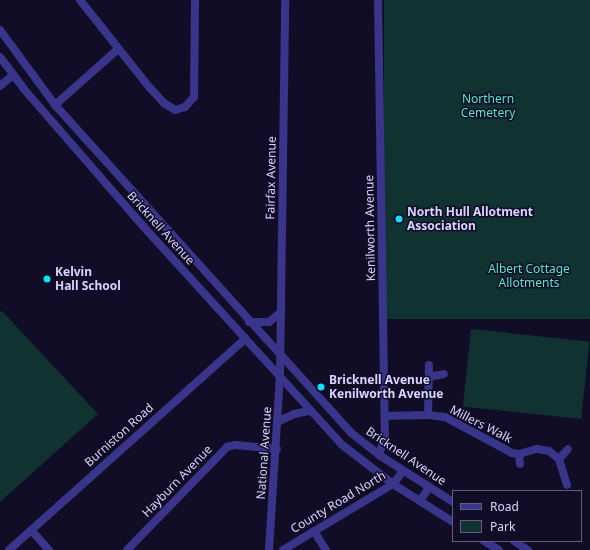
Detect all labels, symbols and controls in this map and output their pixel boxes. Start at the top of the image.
park label: Northern Cemetery [461,92,515,120]
street label: Fairfax Avenue [263,136,279,220]
street label: Kenilworth Avenue [362,175,378,281]
street label: Bricknell Avenue [124,188,198,268]
place label: North Hull Allotment Association [407,205,533,233]
marker: North Hull Allotment Association [394,214,404,224]
park label: Albert Cottage Allotments [488,262,570,290]
place label: Kelvin Hall School [55,265,121,293]
marker: Kelvin Hall School [42,274,52,284]
place label: Bricknell Avenue Kenilworth Avenue [329,373,443,401]
marker: Bricknell Avenue Kenilworth Avenue [316,382,326,392]
street label: Burniston Road [82,400,156,470]
street label: Millers Walk [447,402,515,446]
street label: National Avenue [254,406,274,500]
street label: Bricknell Avenue [363,424,449,488]
street label: Hayburn Avenue [139,442,215,520]
street label: County Road North [288,468,388,536]
legend [452,490,582,542]
text: Road [490,498,519,515]
text: Park [490,518,515,535]

